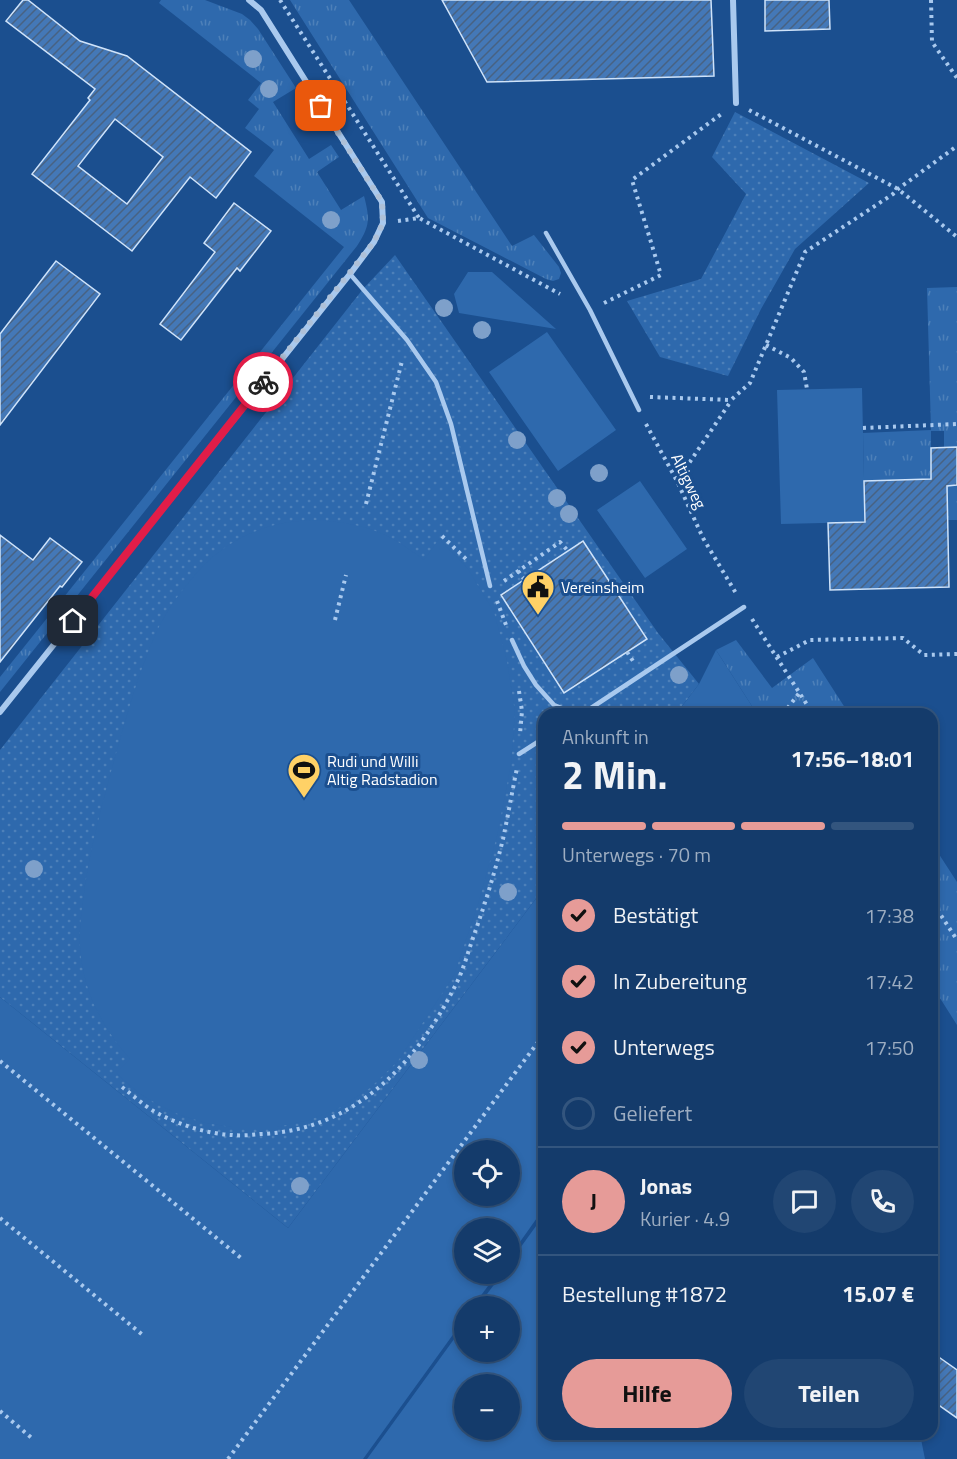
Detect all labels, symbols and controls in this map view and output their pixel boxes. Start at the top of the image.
pin [295,80,346,131]
icon: bag [304,89,337,122]
courier [233,352,293,412]
icon: bike [247,366,280,399]
street label: Altigweg [665,449,713,513]
public building icon: Vereinsheim [520,569,556,616]
place label: Vereinsheim [561,575,644,599]
pin [47,595,98,646]
icon: home [56,604,89,637]
text: Ankunft in [562,721,649,752]
text: 17:56–18:01 [791,742,914,776]
text: 2 Min. [562,745,668,804]
place label: Rudi und Willi Altig Radstadion [327,749,438,791]
sports icon: Rudi und Willi Altig Radstadion [286,752,322,799]
text: Unterwegs · 70 m [562,839,711,870]
text: Bestätigt [613,898,698,932]
icon: check [562,899,595,932]
text: 17:38 [865,900,914,931]
text: In Zubereitung [613,964,747,998]
icon: check [562,965,595,998]
text: 17:42 [865,966,914,997]
text: Unterwegs [613,1030,715,1064]
icon: check [562,1031,595,1064]
text: 17:50 [865,1032,914,1063]
text: Geliefert [613,1096,692,1130]
map controls [454,1140,520,1440]
button: locate [454,1140,520,1206]
text: Jonas [640,1169,692,1203]
button: chat [773,1170,836,1233]
button: phone [851,1170,914,1233]
text: J [590,1184,597,1218]
text: Kurier · 4.9 [640,1203,730,1234]
button: layers [454,1218,520,1284]
text: Bestellung #1872 [562,1277,727,1311]
text: 15.07 € [842,1277,914,1311]
button: + [454,1296,520,1362]
button: Hilfe [562,1359,732,1428]
button: Teilen [744,1359,914,1428]
button: − [454,1374,520,1440]

